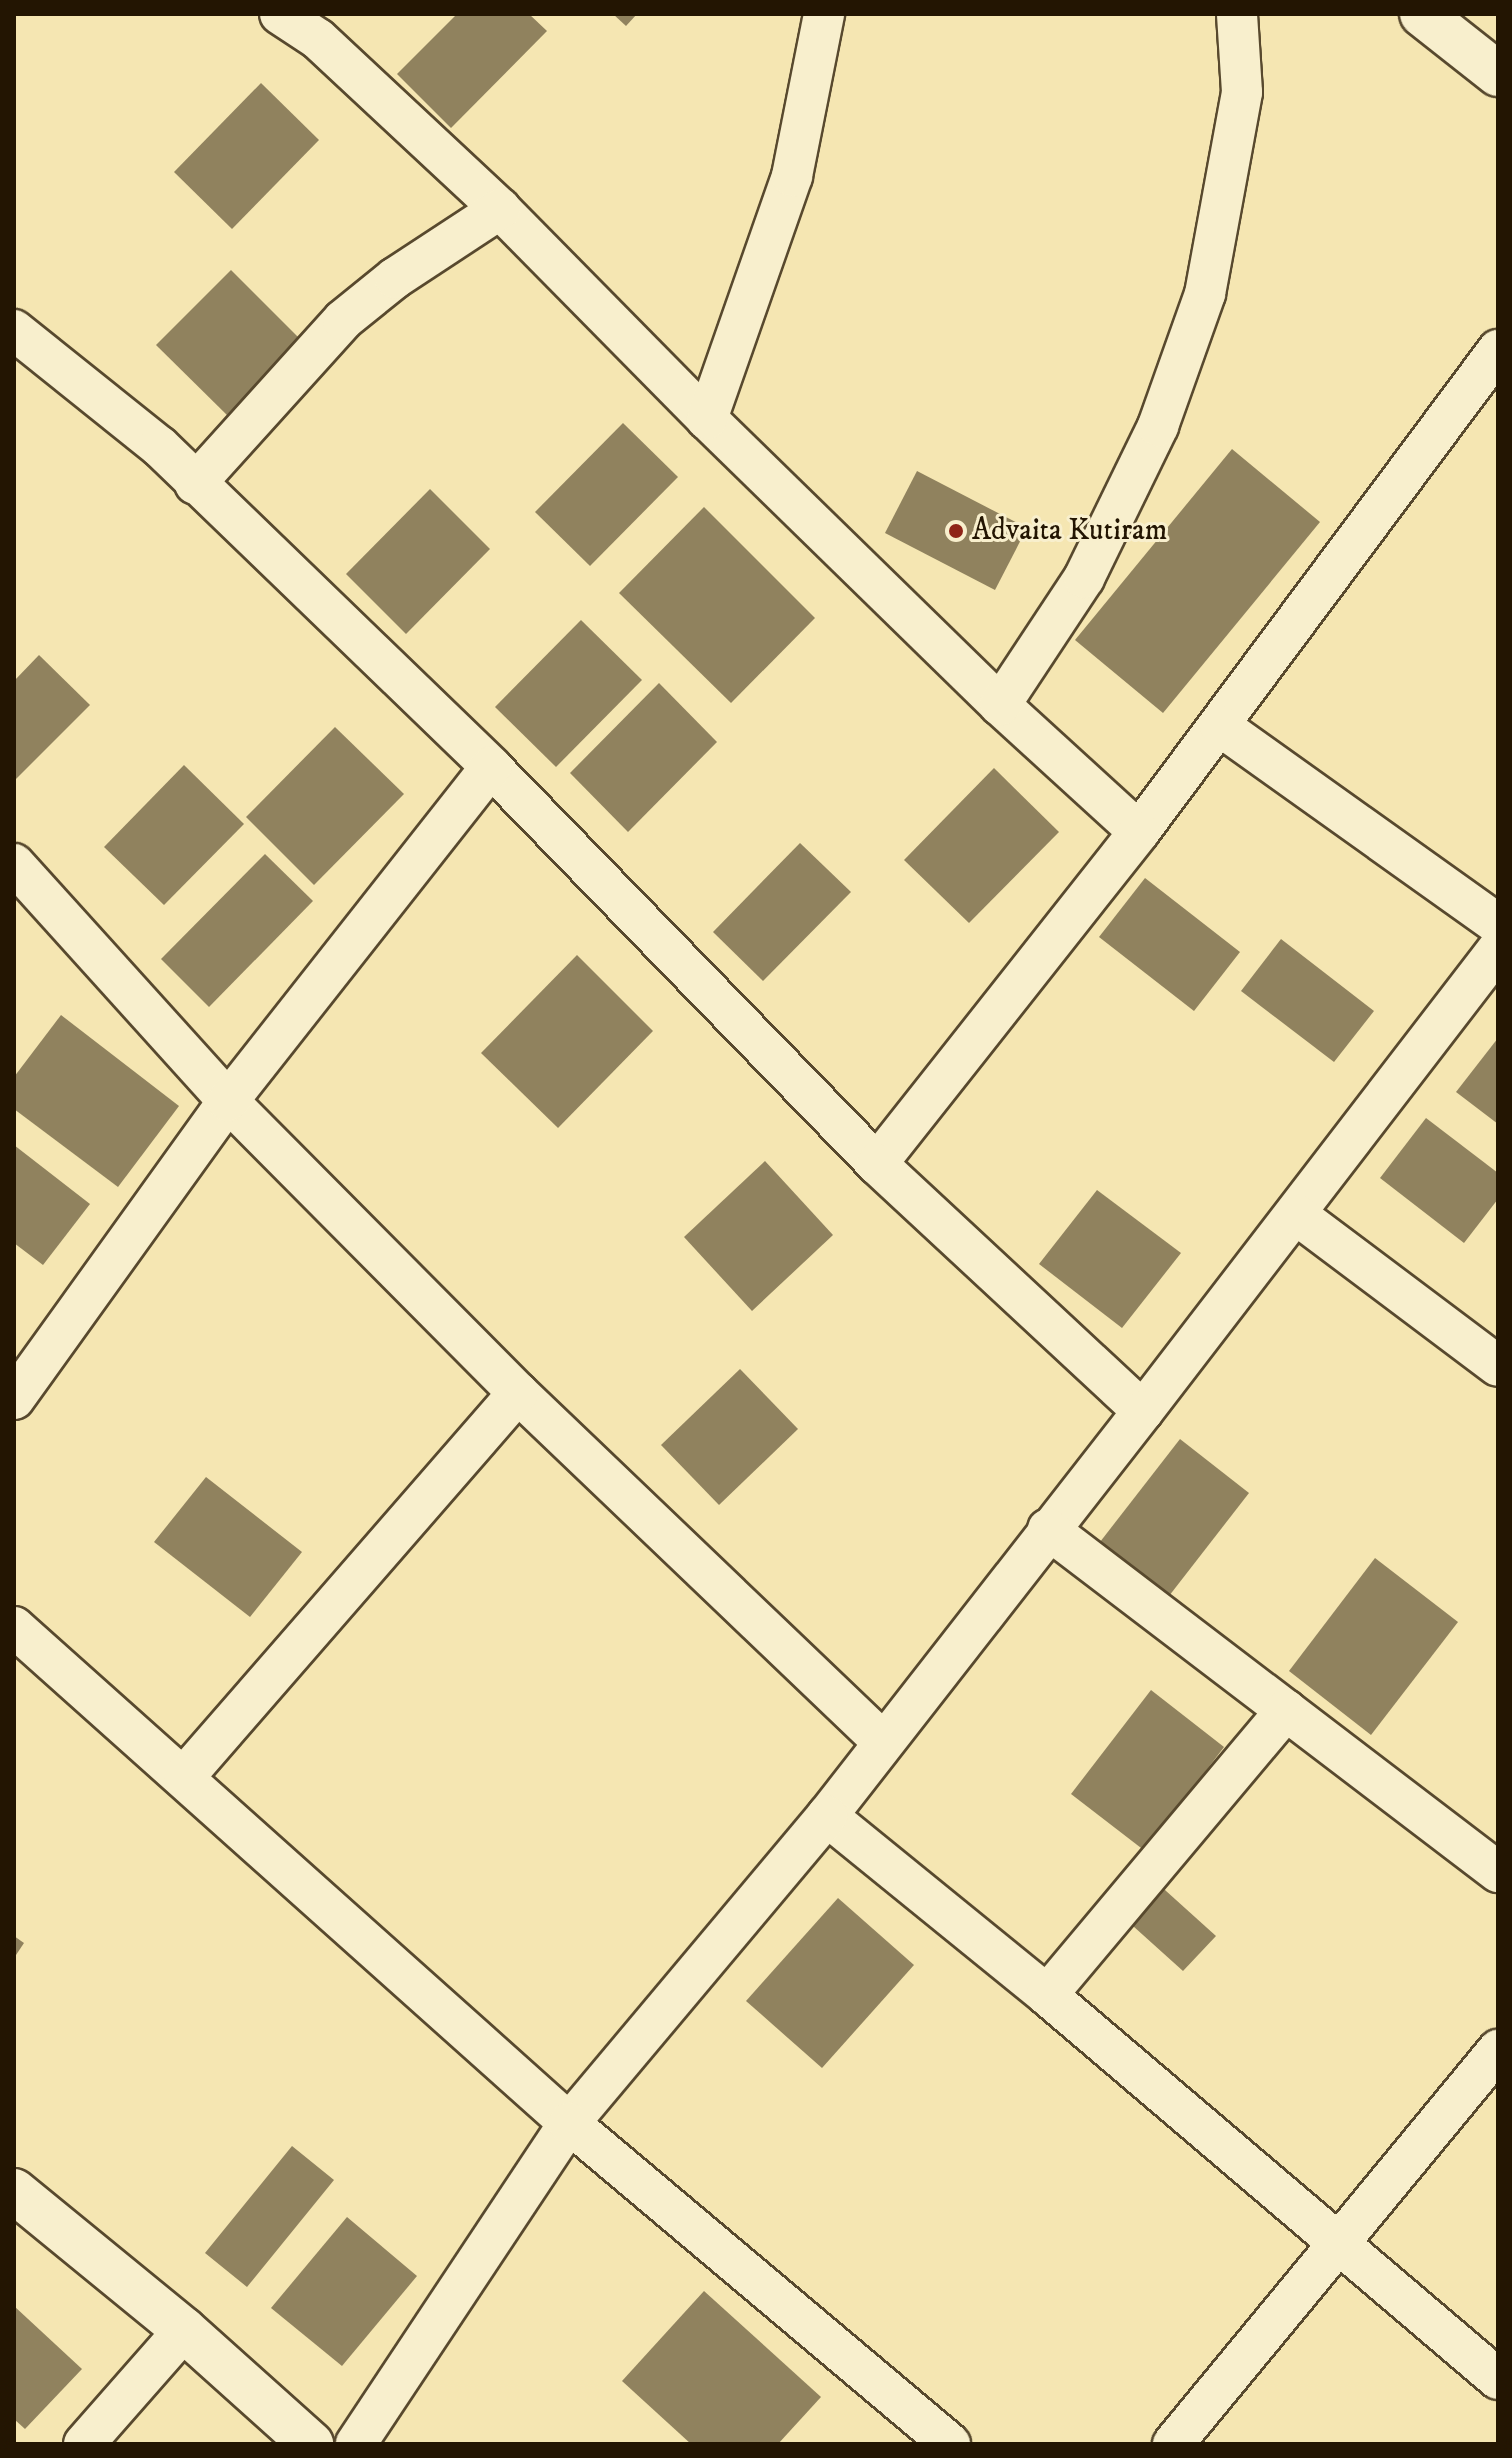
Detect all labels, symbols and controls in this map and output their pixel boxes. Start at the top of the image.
place label: Advaita Kutiram [972,513,1167,549]
marker: Advaita Kutiram [947,522,965,540]

